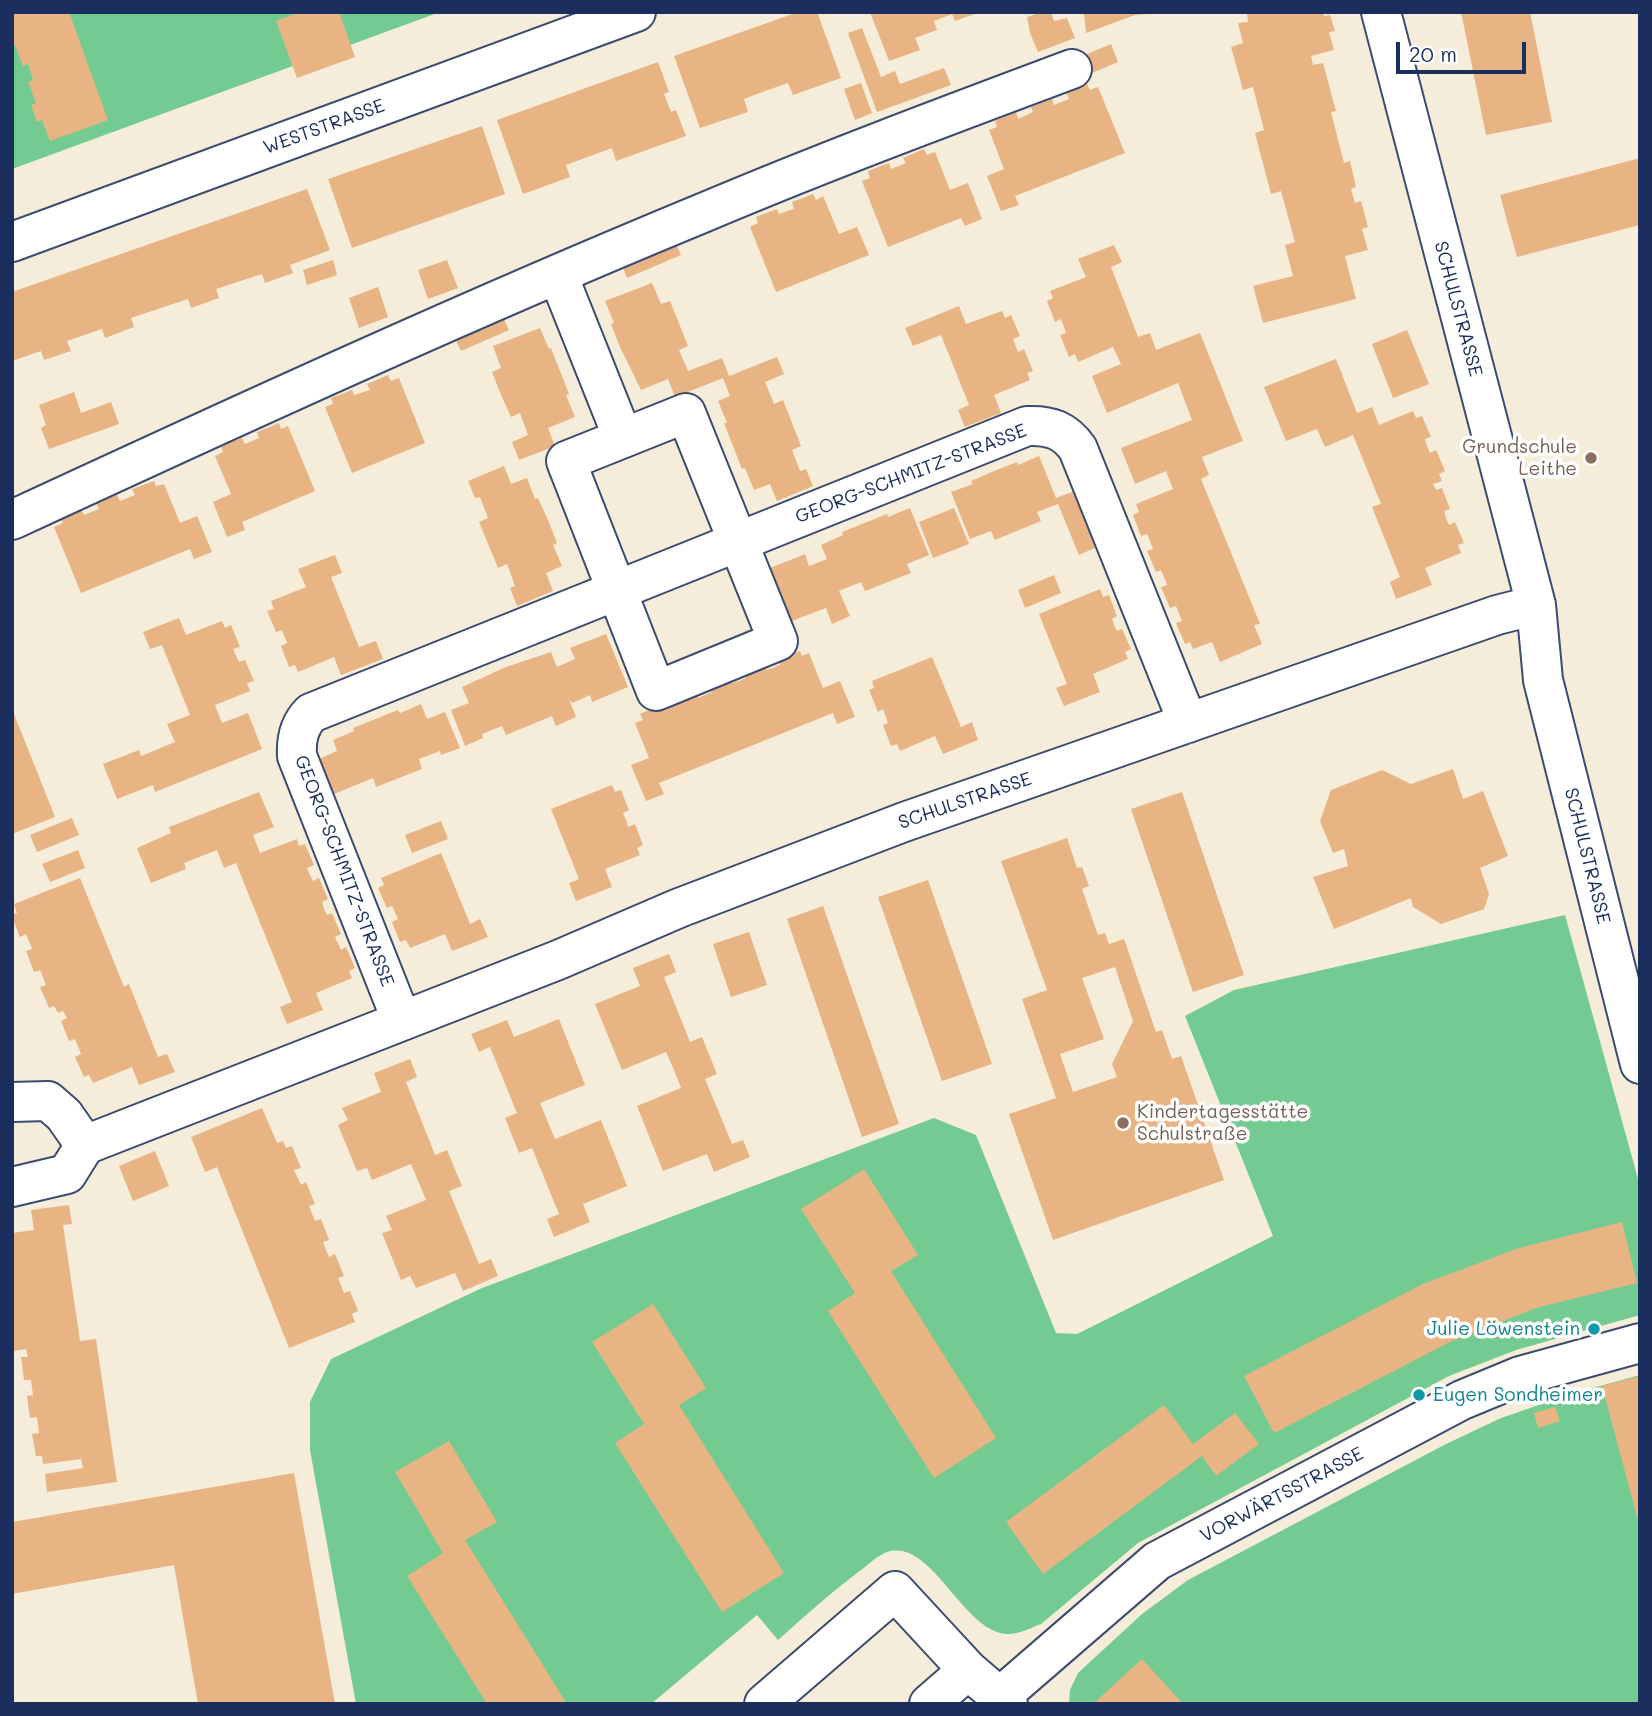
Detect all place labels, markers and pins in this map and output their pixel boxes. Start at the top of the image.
place label: Grundschule Leithe [1462,436,1577,480]
marker: Grundschule Leithe [1583,450,1599,466]
place label: Kindertagesstätte Schulstraße [1137,1101,1308,1145]
marker: Kindertagesstätte Schulstraße [1115,1115,1131,1131]
place label: Julie Löwenstein [1427,1318,1580,1340]
marker: Julie Löwenstein [1586,1321,1602,1337]
place label: Eugen Sondheimer [1433,1384,1603,1406]
marker: Eugen Sondheimer [1411,1387,1427,1403]

